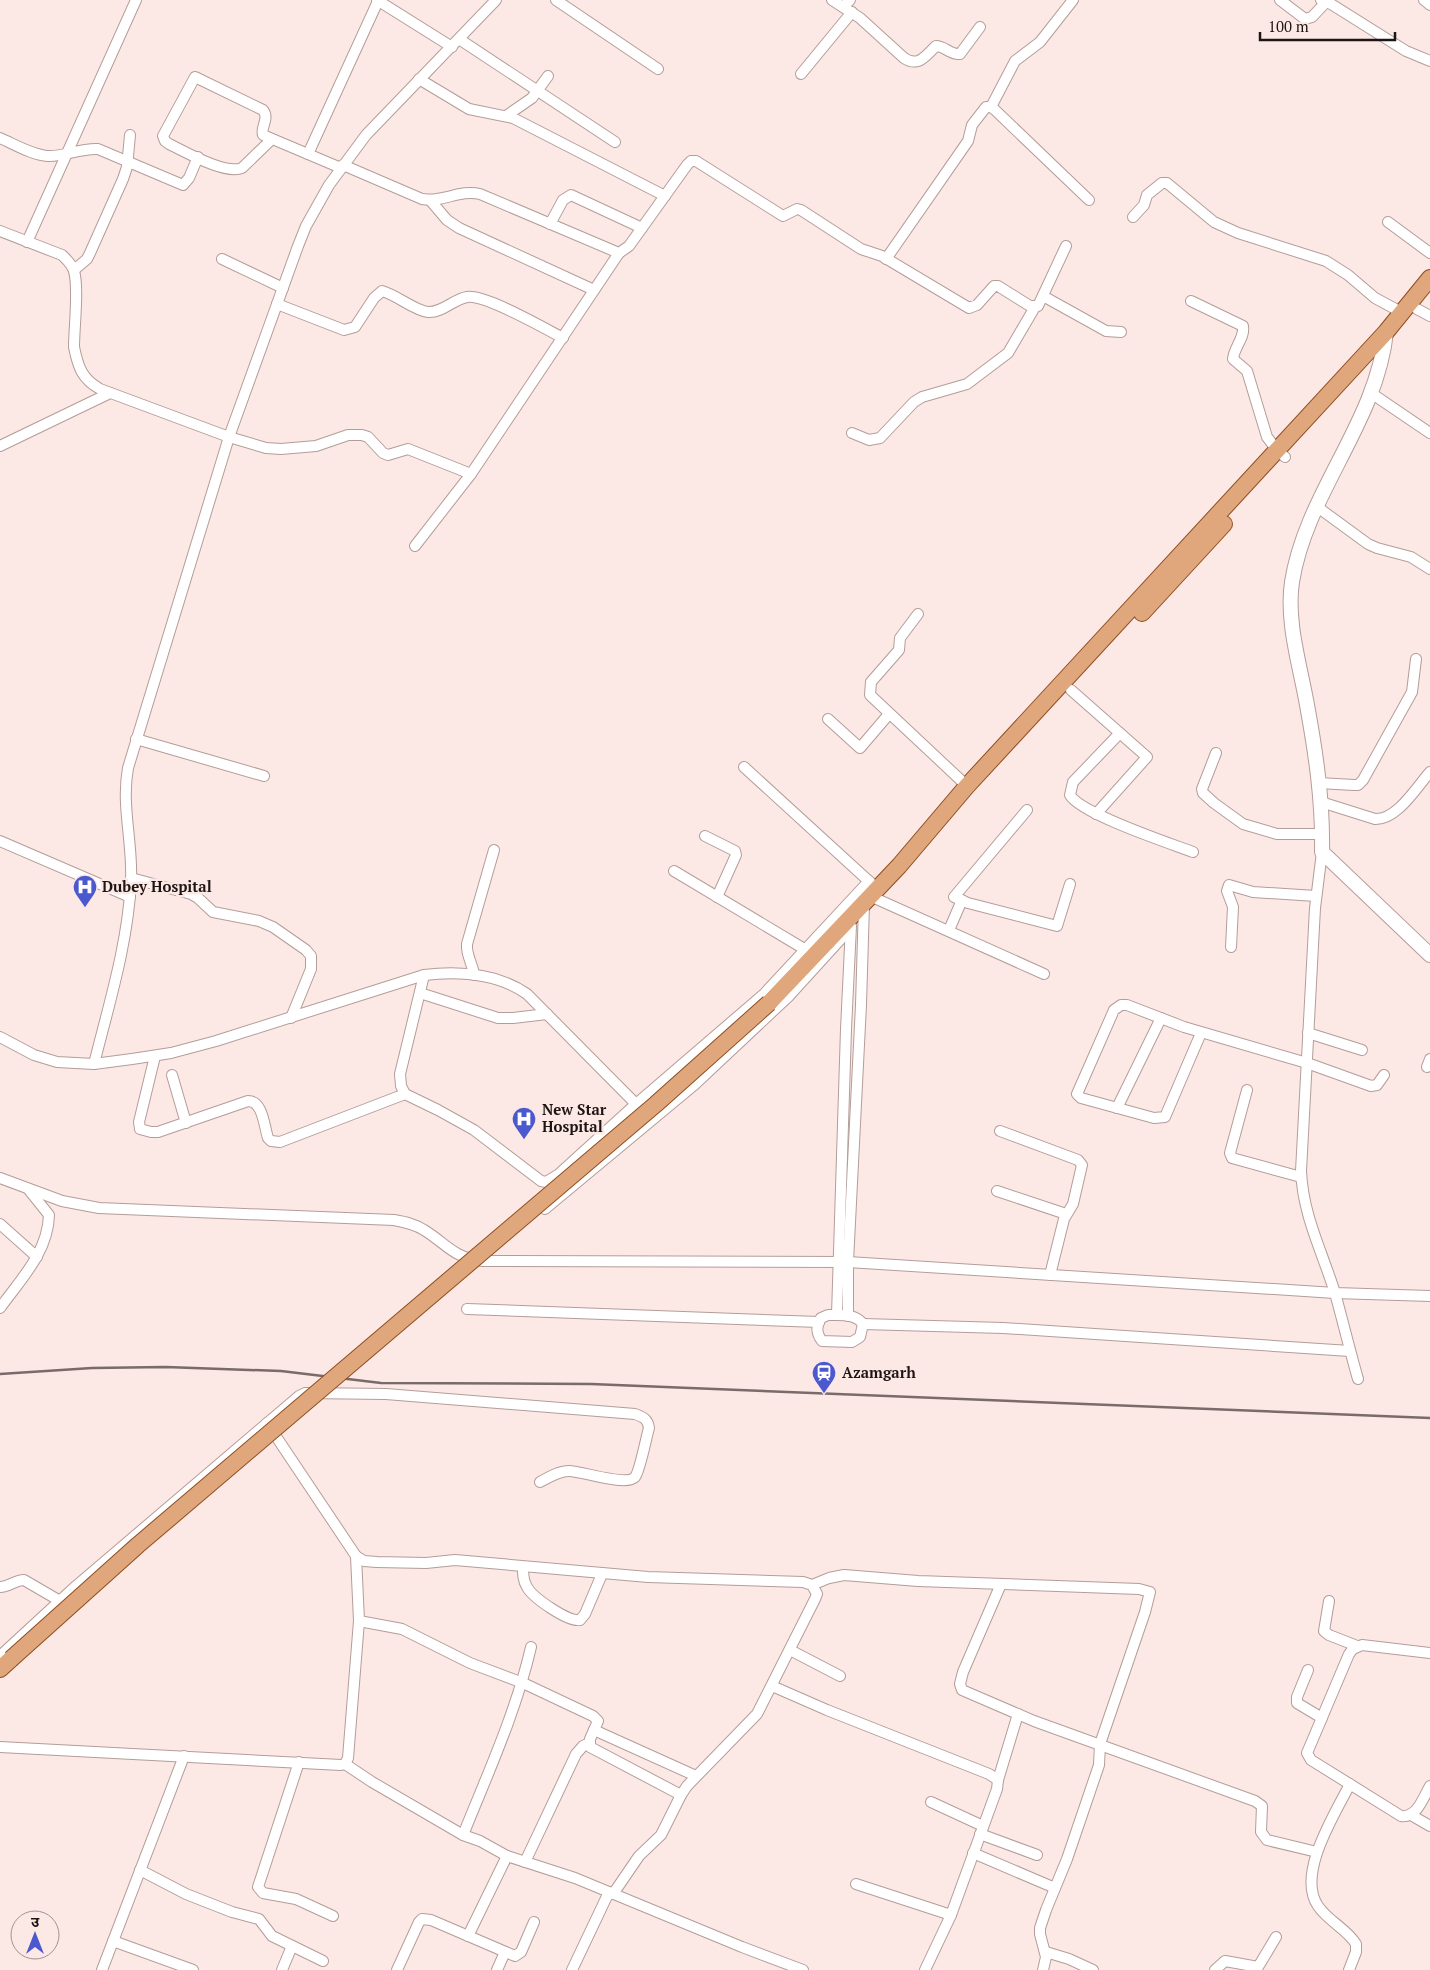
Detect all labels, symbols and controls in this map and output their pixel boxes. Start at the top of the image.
scale bar [1260,10,1395,42]
text: 100 m [1268,16,1309,36]
hospital icon: Dubey Hospital [72,874,98,908]
place label: Dubey Hospital [102,876,212,896]
place label: New Star Hospital [542,1099,607,1136]
hospital icon: New Star Hospital [511,1106,537,1140]
station icon: Azamgarh [811,1360,837,1394]
place label: Azamgarh [842,1362,916,1382]
north arrow [10,1910,60,1960]
text: उ [31,1912,40,1931]

